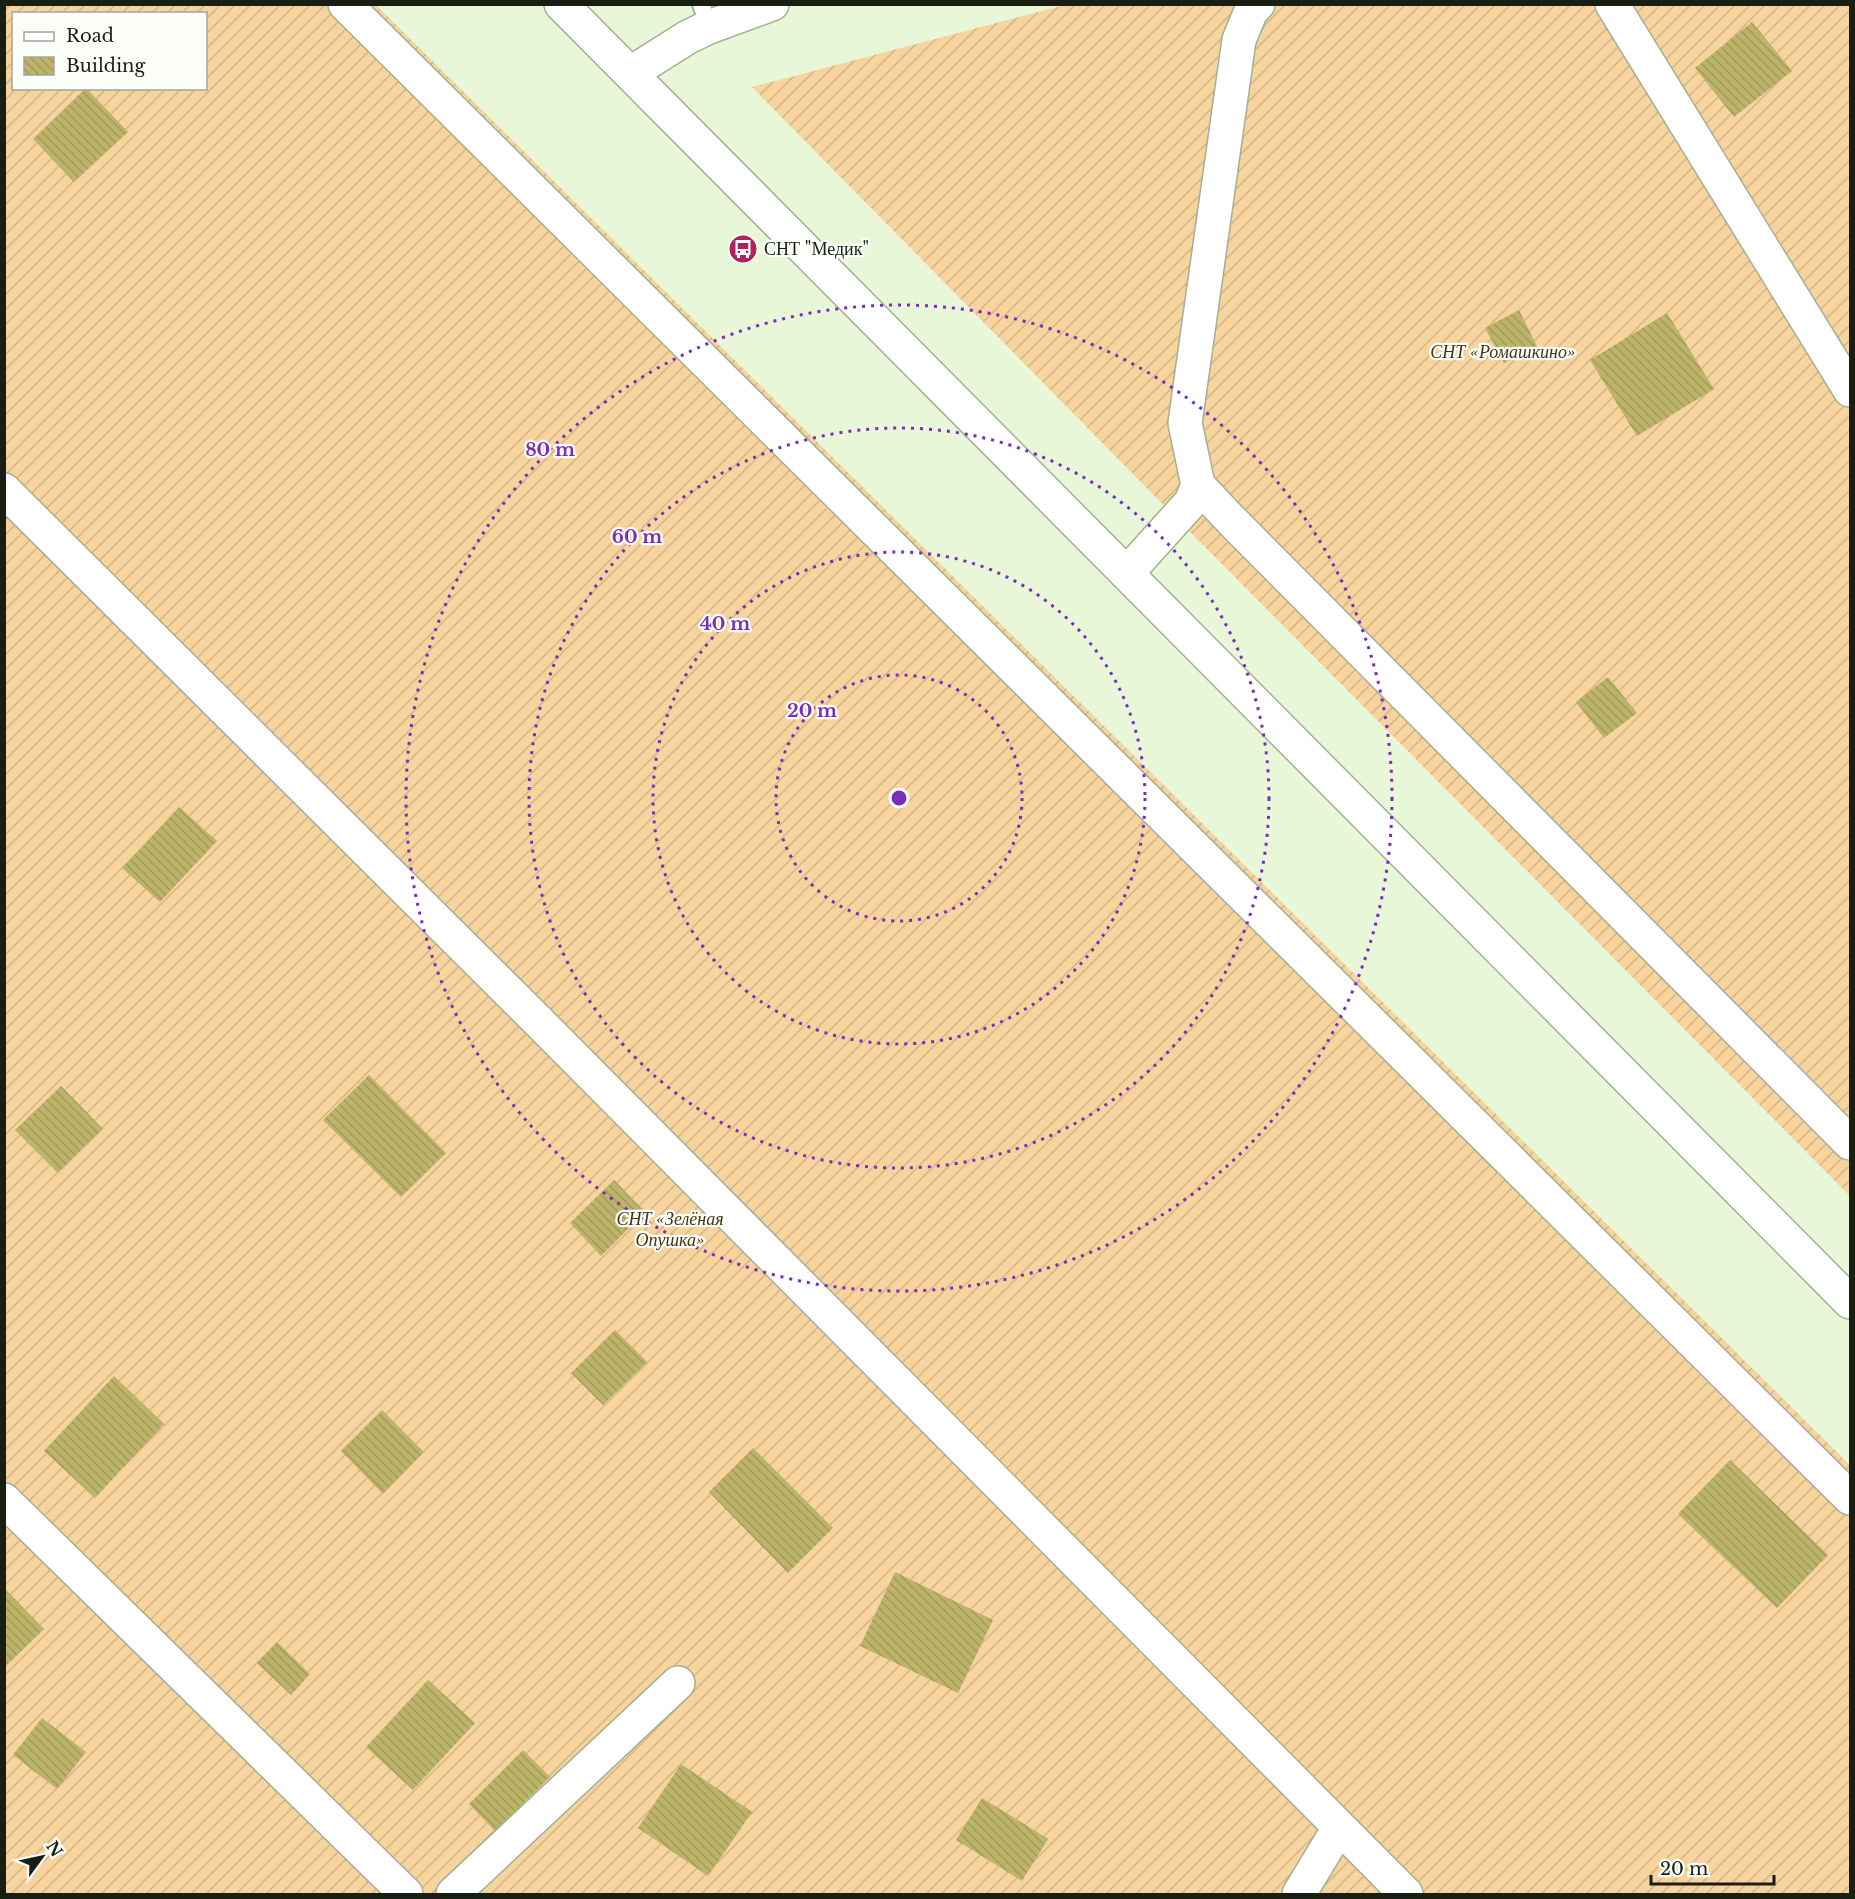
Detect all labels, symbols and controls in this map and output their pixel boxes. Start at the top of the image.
legend [12,12,207,90]
text: Road [66,25,114,47]
text: Building [66,55,145,77]
bus stop icon: СНТ "Медик" [727,233,759,265]
place label: СНТ "Медик" [764,238,869,260]
park label: СНТ «Ромашкино» [1430,341,1576,363]
text: 80 m [525,439,575,461]
text: 60 m [612,526,662,548]
text: 40 m [700,613,750,635]
text: 20 m [787,700,837,722]
centre of rings [889,788,909,808]
park label: СНТ «Зелёная Опушка» [616,1208,724,1251]
north arrow [12,1827,72,1887]
text: N [42,1837,67,1861]
scale bar [1651,1848,1774,1886]
text: 20 m [1660,1858,1708,1880]

